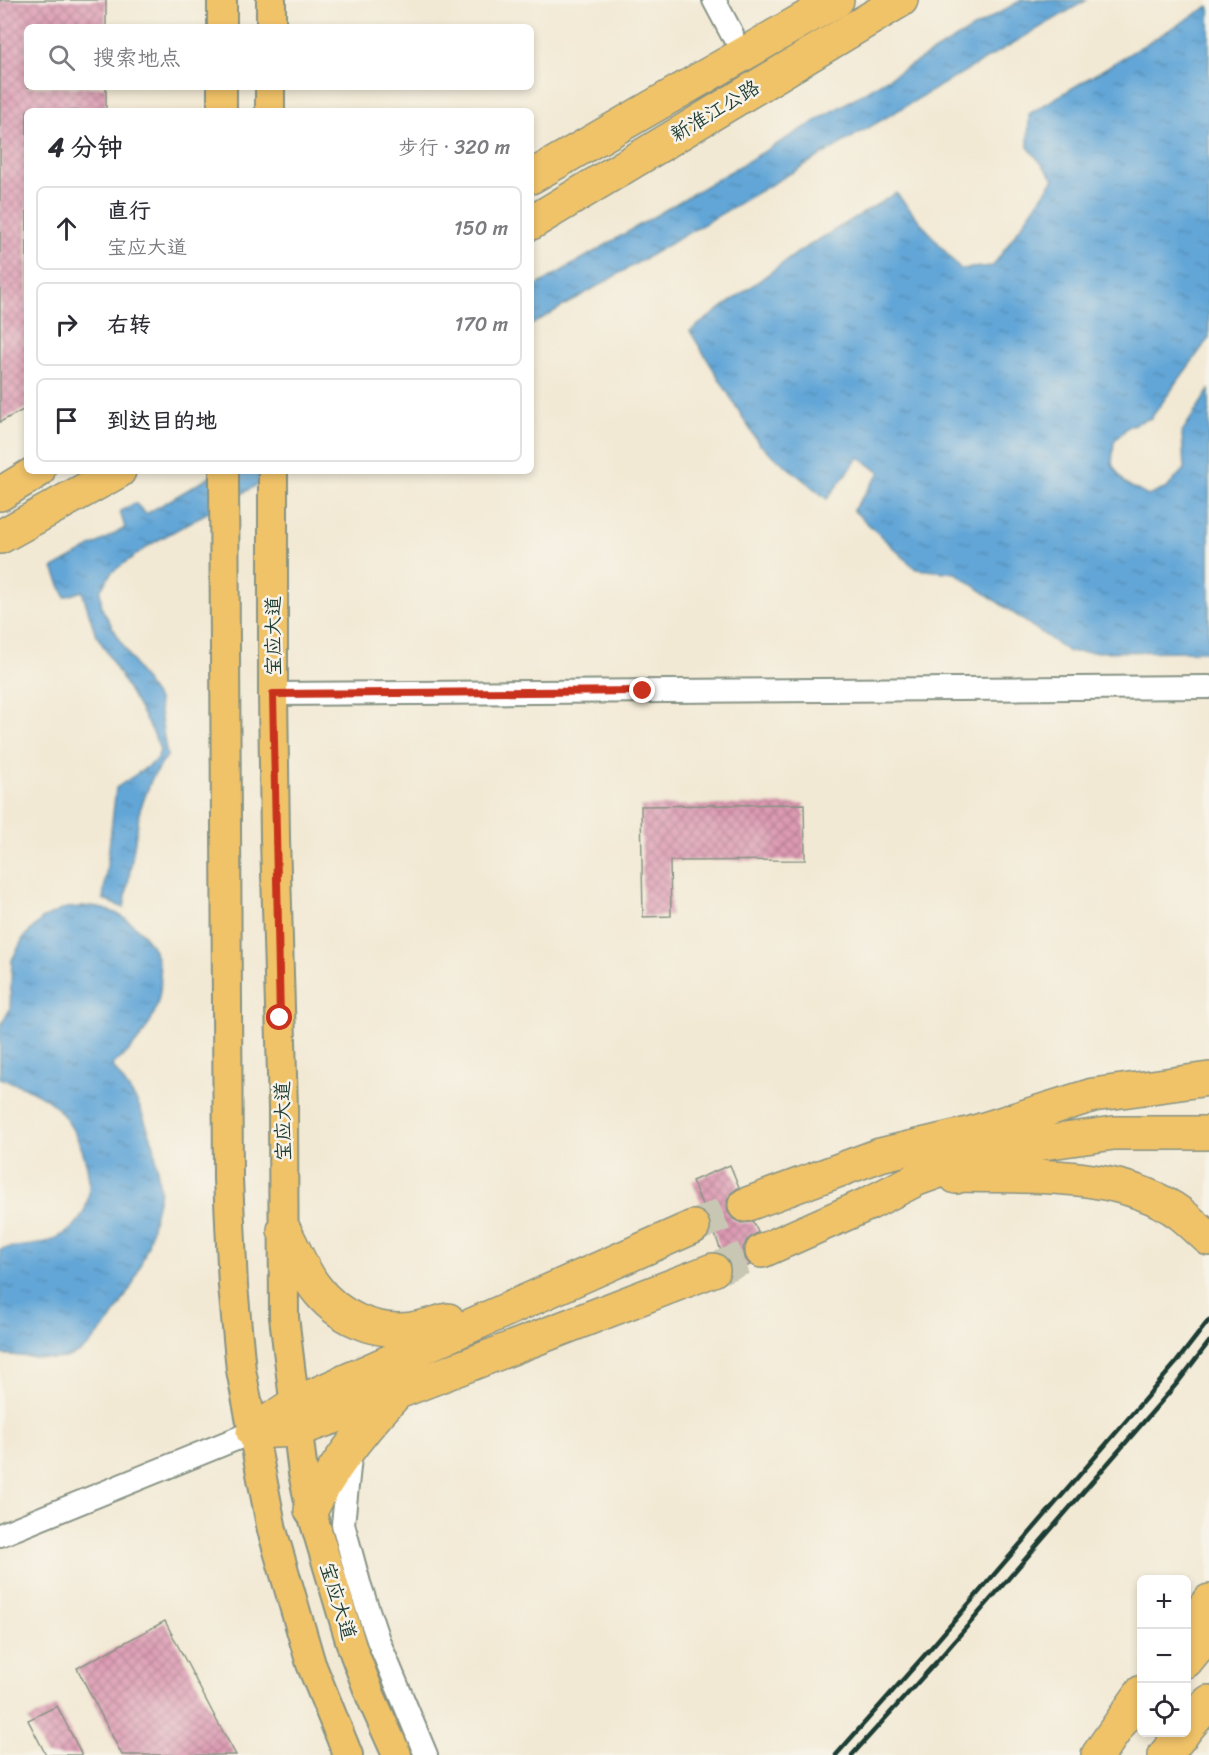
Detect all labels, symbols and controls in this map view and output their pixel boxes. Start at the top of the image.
search box [24,24,534,90]
text: 搜索地点 [93,38,181,77]
icon: search [45,41,78,74]
street label: 新淮江公路 [663,70,768,152]
text: 4 分钟 [48,124,123,170]
text: 步行 · 320 m [399,130,510,165]
text: 直行 [107,191,151,230]
text: 150 m [454,211,508,246]
icon: ahead [50,212,83,245]
text: 宝应大道 [107,230,187,265]
text: 右转 [107,305,151,344]
text: 170 m [455,307,508,342]
icon: right [50,308,83,341]
text: 到达目的地 [107,401,217,440]
icon: arrive [50,404,83,437]
street label: 宝应大道 [256,596,291,676]
route end [629,677,655,703]
route start [266,1004,292,1030]
street label: 宝应大道 [265,1081,301,1161]
street label: 宝应大道 [310,1558,366,1644]
map controls [1137,1575,1191,1737]
button: + [1137,1575,1191,1629]
button: − [1137,1629,1191,1683]
button: locate [1137,1683,1191,1737]

